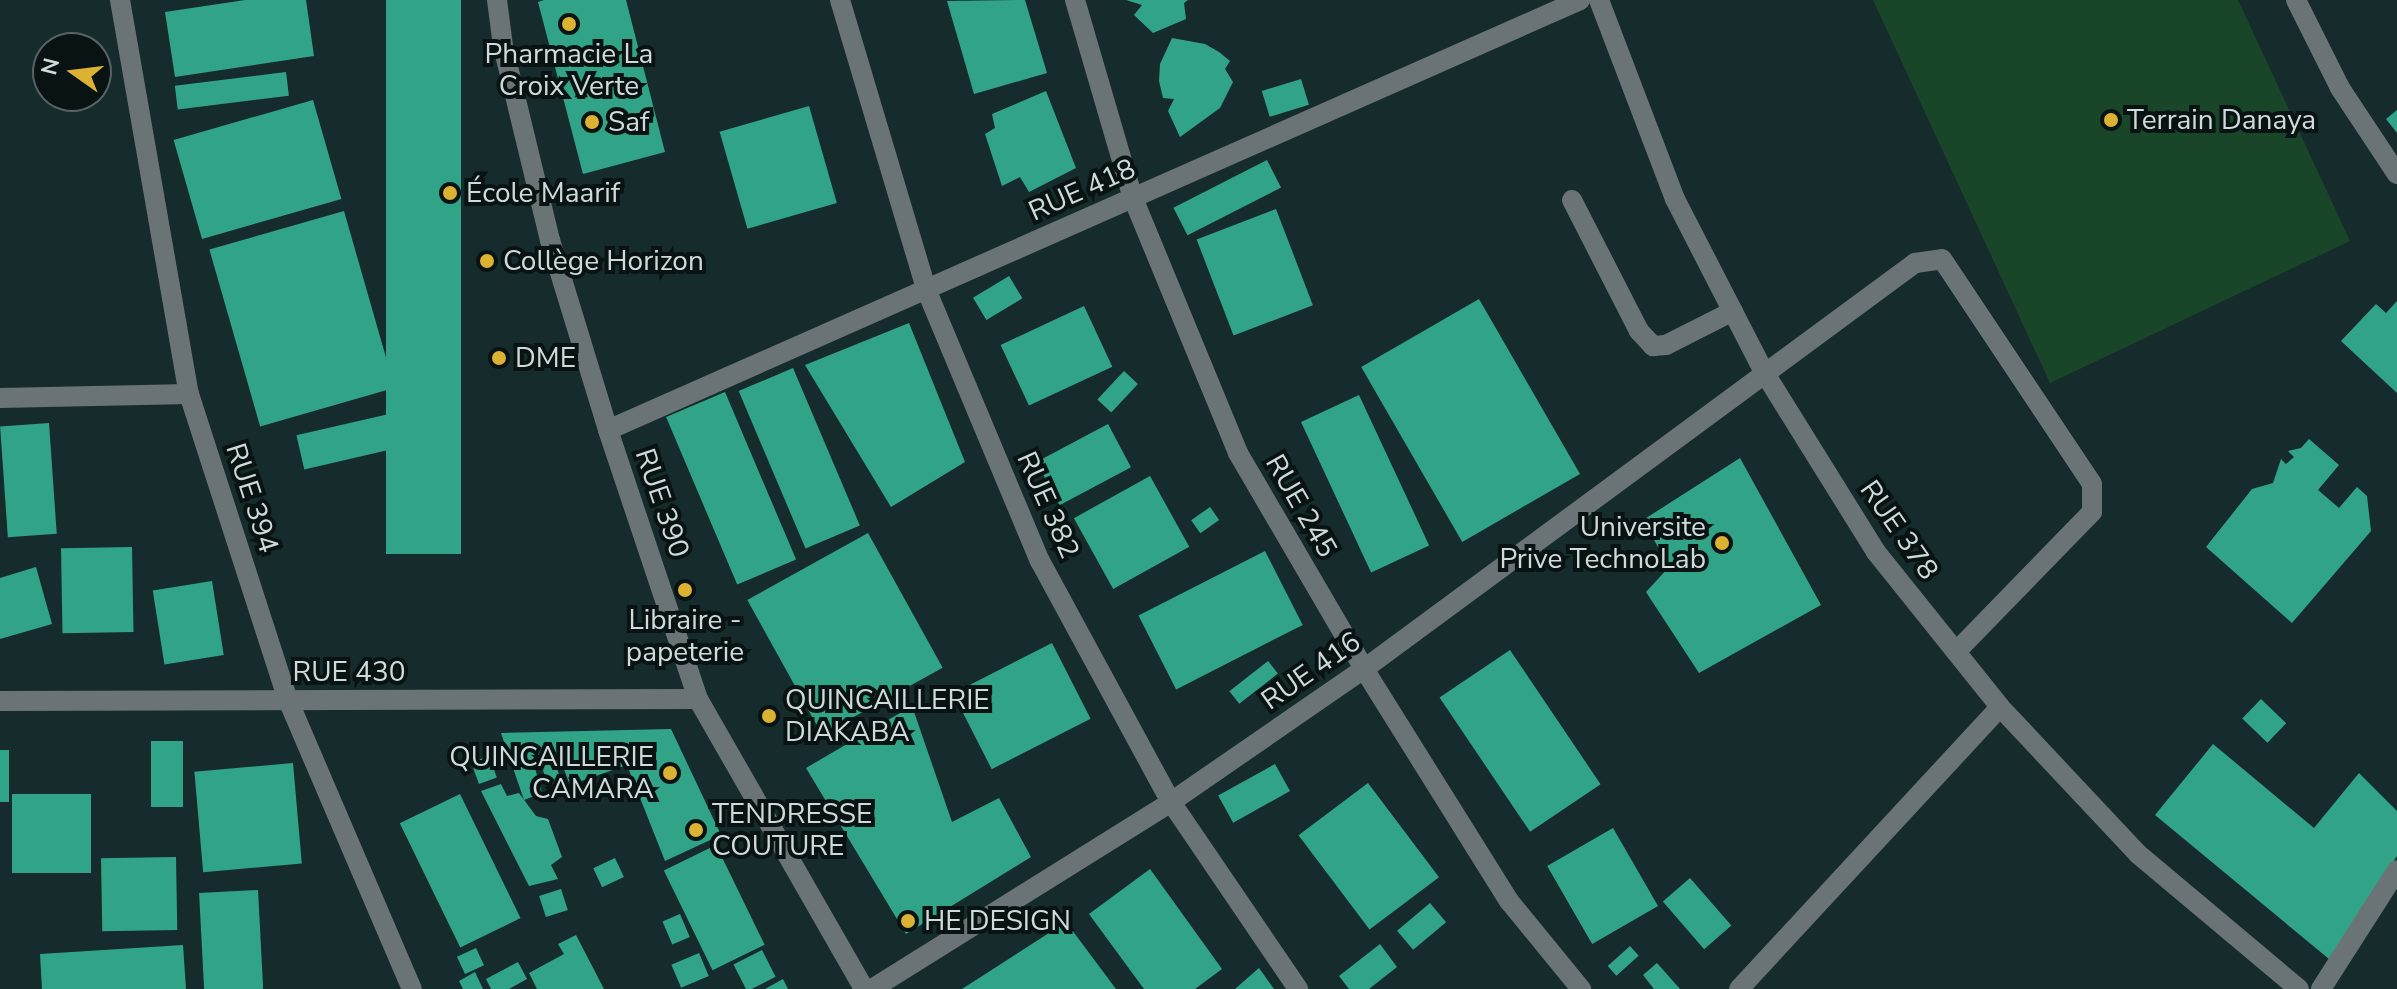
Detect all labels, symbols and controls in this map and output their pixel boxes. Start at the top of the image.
marker: Pharmacie La Croix Verte [560,15,578,33]
north arrow [32,32,112,112]
place label: Pharmacie La Croix Verte [485,37,653,103]
text: N [34,55,67,78]
place label: Terrain Danaya [2127,103,2316,137]
place label: Saf [608,105,649,139]
marker: Terrain Danaya [2102,111,2120,129]
marker: Saf [583,113,601,131]
street label: RUE 418 [1024,152,1140,228]
place label: École Maarif [466,176,620,210]
marker: École Maarif [441,184,459,202]
place label: Collège Horizon [503,244,704,278]
marker: Collège Horizon [478,252,496,270]
place label: DME [515,341,576,375]
marker: DME [490,349,508,367]
street label: RUE 394 [219,439,285,557]
street label: RUE 390 [628,444,696,562]
street label: RUE 382 [1010,447,1086,563]
street label: RUE 245 [1258,449,1344,563]
street label: RUE 378 [1853,474,1945,586]
place label: Universite Prive TechnoLab [1499,510,1706,576]
marker: Universite Prive TechnoLab [1713,534,1731,552]
marker: Libraire - papeterie [676,581,694,599]
place label: Libraire - papeterie [626,603,744,669]
street label: RUE 416 [1255,625,1367,717]
street label: RUE 430 [292,655,406,689]
place label: QUINCAILLERIE DIAKABA [785,683,990,749]
marker: QUINCAILLERIE DIAKABA [760,707,778,725]
place label: QUINCAILLERIE CAMARA [449,740,654,806]
marker: QUINCAILLERIE CAMARA [661,764,679,782]
place label: TENDRESSE COUTURE [712,797,872,863]
marker: TENDRESSE COUTURE [687,821,705,839]
place label: HE DESIGN [924,904,1071,938]
marker: HE DESIGN [899,912,917,930]

